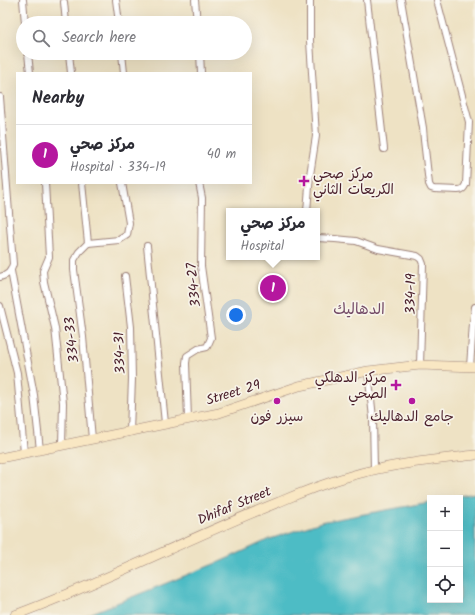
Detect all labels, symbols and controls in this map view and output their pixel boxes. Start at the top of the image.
search box [16,16,252,60]
text: Search here [62,26,136,50]
icon: search [30,27,52,49]
text: Nearby [32,85,84,112]
text: مركز صحي [70,133,135,157]
text: 1 [43,144,47,165]
text: 40 m [207,144,236,165]
text: Hospital · 334-19 [70,157,166,178]
place label: مركز صحي الكريعات الثاني [313,163,394,202]
marker: مركز صحي الكريعات الثاني [298,175,310,187]
popup [226,208,320,260]
text: مركز صحي [241,212,305,236]
text: Hospital [241,236,284,257]
street label: 334-27 [181,261,207,308]
pin: 1 [260,273,286,303]
street label: 334-19 [400,273,422,315]
district label: الدهاليك [333,298,385,322]
your location [226,305,246,325]
street label: 334-33 [59,316,85,364]
street label: 334-31 [108,331,132,375]
place label: مركز الدهلكي الصحي [315,367,387,406]
street label: Street 29 [203,374,263,412]
marker: مركز الدهلكي الصحي [390,379,402,391]
marker: سيزر فون [272,396,282,406]
marker: جامع الدهاليك [407,396,417,406]
place label: سيزر فون [251,406,303,428]
place label: جامع الدهاليك [370,406,454,428]
street label: Dhifaf Street [194,480,275,531]
map controls [427,495,463,603]
button: + [427,495,463,531]
button: − [427,531,463,567]
button: locate [427,567,463,603]

